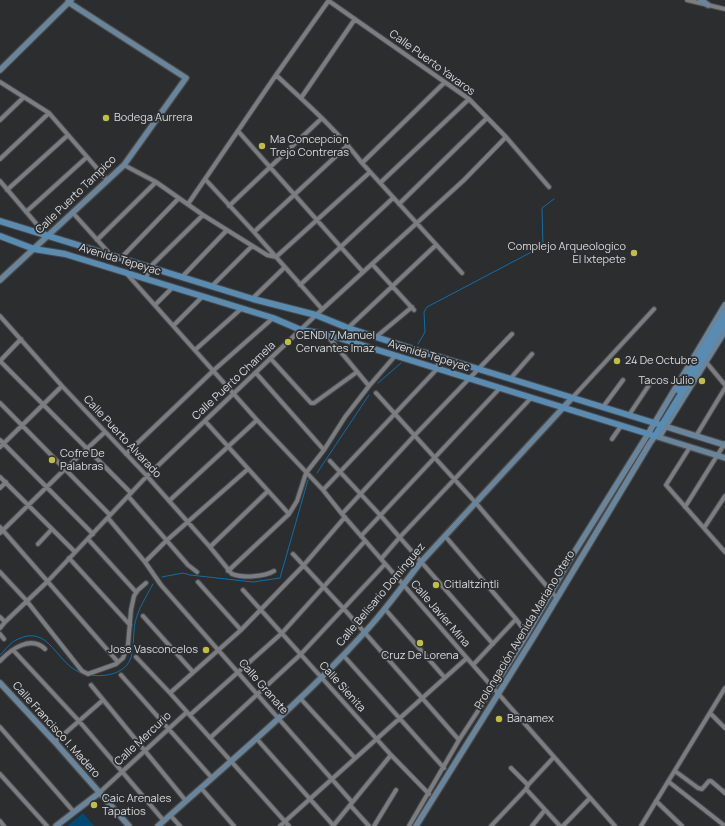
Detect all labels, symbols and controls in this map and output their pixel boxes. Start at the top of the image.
street label: Calle Puerto Yavaros [387,27,477,99]
place label: Bodega Aurrera [114,111,193,125]
marker: Bodega Aurrera [101,113,111,123]
place label: Ma Concepcion Trejo Contreras [270,133,349,159]
marker: Ma Concepcion Trejo Contreras [257,141,267,151]
street label: Calle Puerto Tampico [33,153,119,237]
place label: Complejo Arqueologico El Ixtepete [508,240,626,266]
street label: Avenida Tepeyac [78,241,162,279]
marker: Complejo Arqueologico El Ixtepete [629,248,639,258]
place label: CENDI 7 Manuel Cervantes Imaz [296,329,375,355]
marker: CENDI 7 Manuel Cervantes Imaz [283,337,293,347]
street label: Avenida Tepeyac [387,337,471,375]
street label: Calle Puerto Chamela [190,339,278,423]
place label: 24 De Octubre [625,354,698,368]
marker: 24 De Octubre [612,356,622,366]
place label: Tacos Julio [638,374,694,388]
marker: Tacos Julio [697,376,707,386]
street label: Calle Puerto Alvarado [80,393,164,481]
place label: Cofre De Palabras [60,447,105,473]
marker: Cofre De Palabras [47,455,57,465]
street label: Calle Belisario Domínguez [334,541,428,649]
street label: Prolongación Avenida Mariano Otero [472,548,578,712]
street label: Calle Javier Mina [407,578,473,650]
place label: Citlaltzintli [444,578,499,592]
marker: Citlaltzintli [431,580,441,590]
marker: Cruz De Lorena [415,638,425,648]
place label: Jose Vasconcelos [108,643,198,657]
marker: Jose Vasconcelos [201,645,211,655]
place label: Cruz De Lorena [381,649,459,663]
street label: Calle Granate [236,657,290,717]
street label: Calle Sienita [316,659,368,715]
street label: Calle Francisco I. Madero [9,679,103,781]
street label: Calle Mercurio [112,709,174,769]
place label: Banamex [507,712,554,726]
marker: Banamex [494,714,504,724]
place label: Caic Arenales Tapatios [102,792,171,818]
marker: Caic Arenales Tapatios [89,800,99,810]

